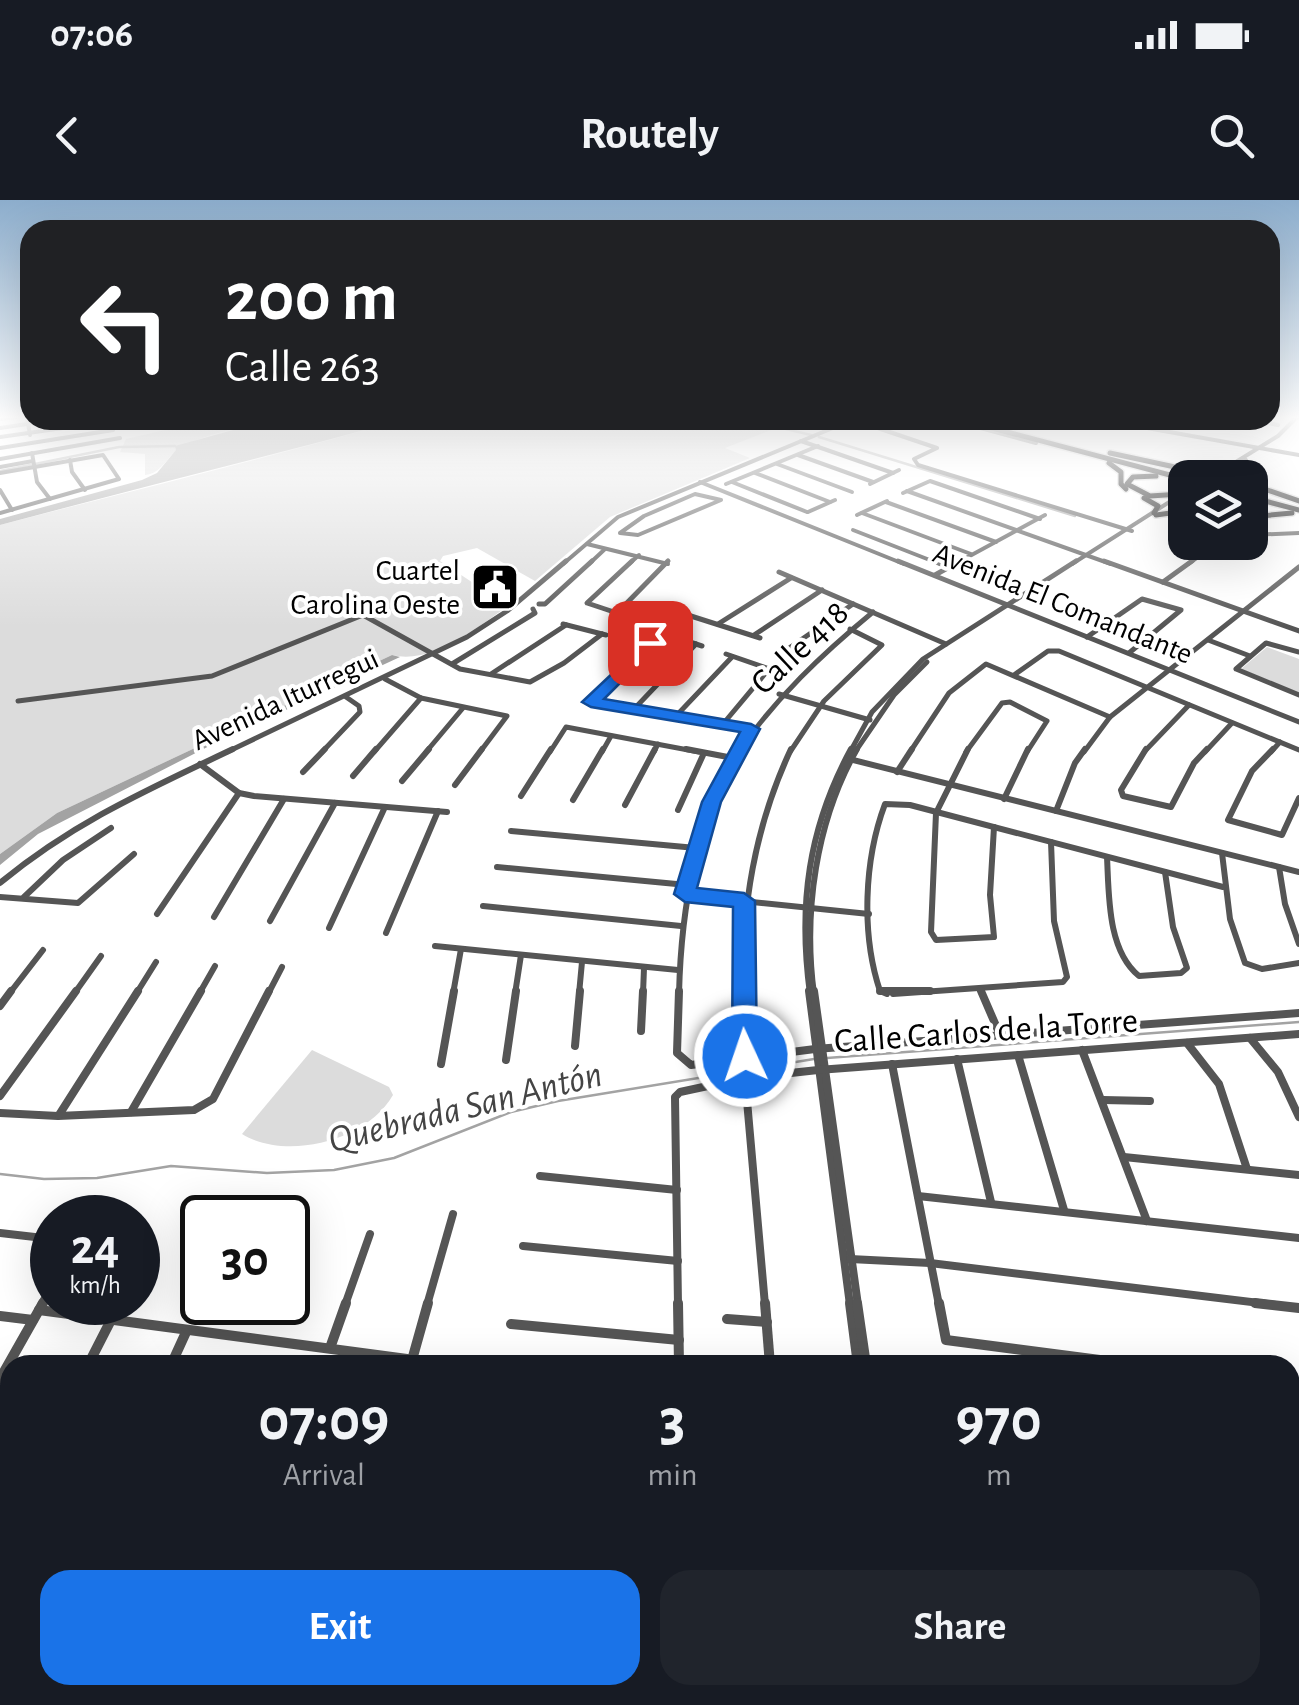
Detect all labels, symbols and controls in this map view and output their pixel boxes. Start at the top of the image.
text: 07:06 [50,16,133,54]
icon: back [40,108,95,163]
icon: search [1204,108,1259,163]
text: Routely [580,112,719,157]
icon: left [60,260,190,390]
text: 200 m [225,263,398,333]
text: Calle 263 [225,345,380,390]
map controls [1168,460,1268,560]
button: layers [1168,460,1268,560]
street label: Avenida El Comandante [929,538,1197,670]
place label: Cuartel Carolina Oeste [291,556,460,620]
public building icon: Cuartel Carolina Oeste [469,561,521,613]
street label: Calle 418 [745,595,855,701]
pin [608,601,693,686]
icon: arrive [623,616,678,671]
street label: Avenida Iturregui [187,644,383,756]
street label: Calle Carlos de la Torre [833,1003,1139,1060]
position arrow [693,1004,797,1108]
water label: Quebrada San Antón [325,1056,606,1160]
speed limit sign: 30 [180,1195,310,1325]
text: 24 [71,1223,119,1273]
text: km/h [69,1273,121,1298]
text: 07:09 [258,1391,389,1451]
text: 3 [660,1391,685,1451]
text: 970 [956,1391,1042,1451]
text: Arrival [283,1459,365,1491]
text: min [648,1459,697,1491]
text: m [986,1459,1011,1491]
button: Exit [40,1570,640,1685]
button: Share [660,1570,1260,1685]

